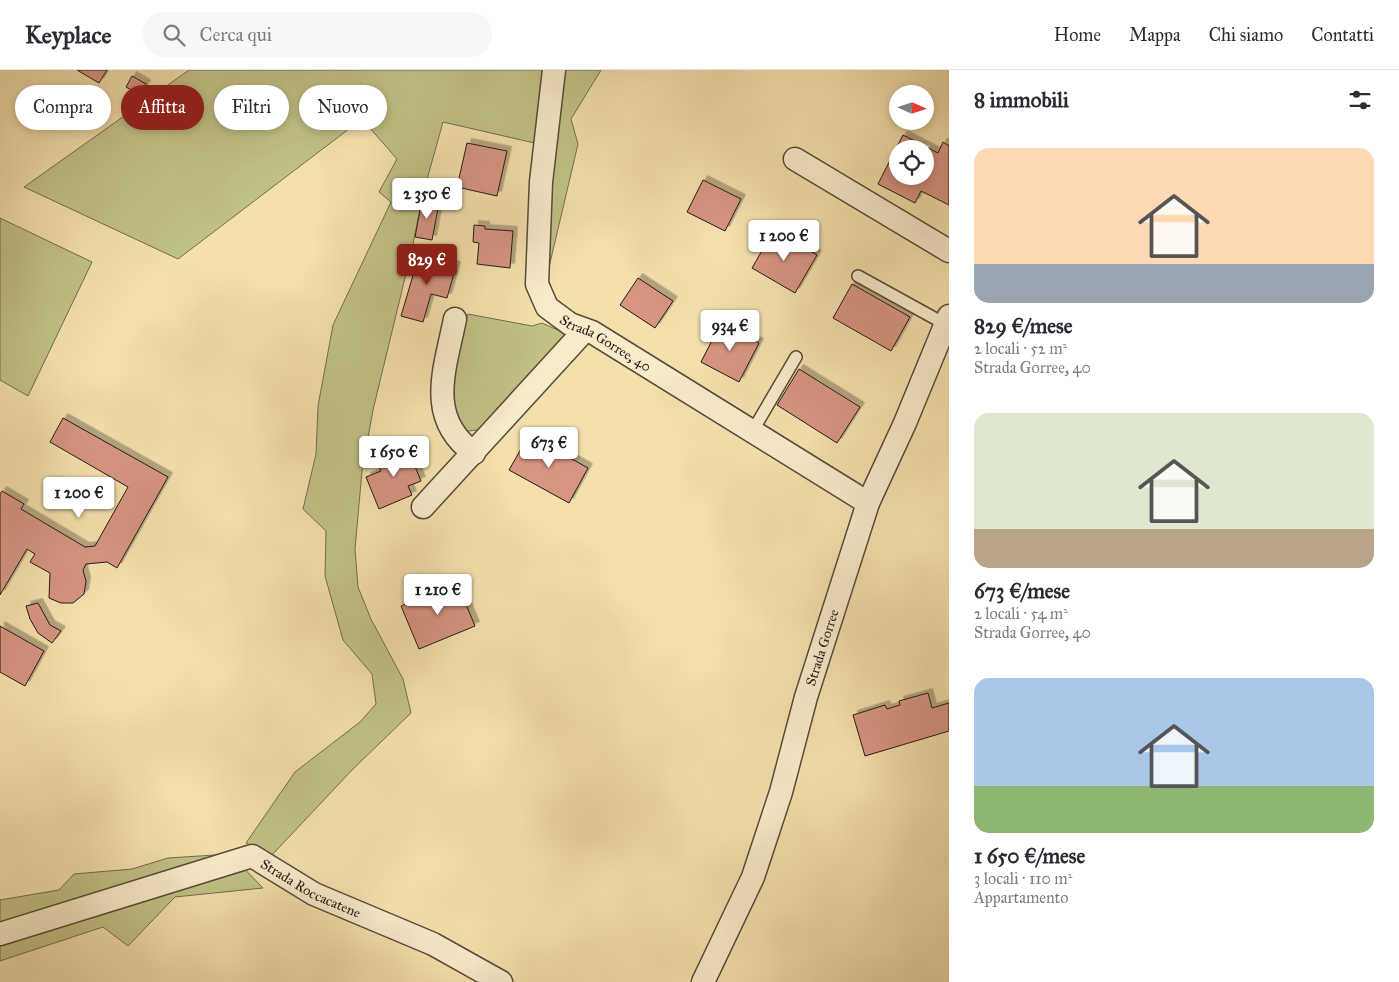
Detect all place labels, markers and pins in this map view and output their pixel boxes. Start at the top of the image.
pin: 2 350 € [381,178,473,220]
pin: 1 200 € [738,220,830,262]
pin: 829 € [392,244,462,286]
pin: 934 € [695,310,765,352]
pin: 673 € [514,426,584,469]
pin: 1 650 € [348,436,440,478]
pin: 1 200 € [33,476,125,519]
pin: 1 210 € [392,574,484,616]

